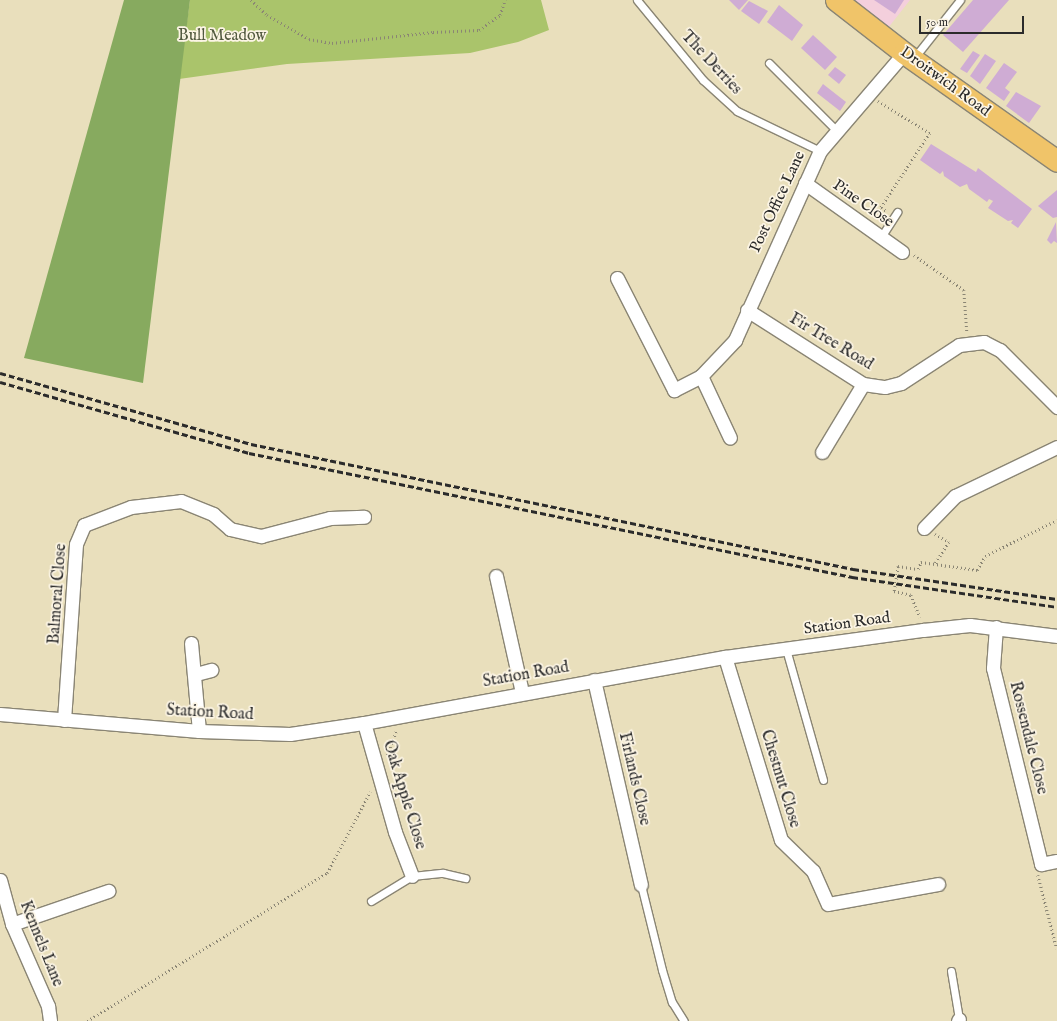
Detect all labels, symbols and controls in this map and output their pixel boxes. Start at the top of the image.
scale bar [921,8,1026,34]
text: 50 m [926,15,948,30]
park label: Bull Meadow [178,26,266,46]
street label: The Derries [677,27,745,99]
street label: Droitwich Road [896,43,994,121]
street label: Post Office Lane [746,148,810,256]
street label: Pine Close [829,176,897,232]
street label: Fir Tree Road [786,309,876,375]
street label: Balmoral Close [45,543,71,645]
street label: Station Road [803,608,891,640]
street label: Station Road [481,658,571,692]
street label: Rossendale Close [1005,680,1051,796]
street label: Station Road [166,701,254,725]
street label: Chestnut Close [756,728,804,830]
street label: Firlands Close [614,731,654,827]
street label: Oak Apple Close [378,738,430,852]
street label: Kennels Lane [15,898,67,990]

